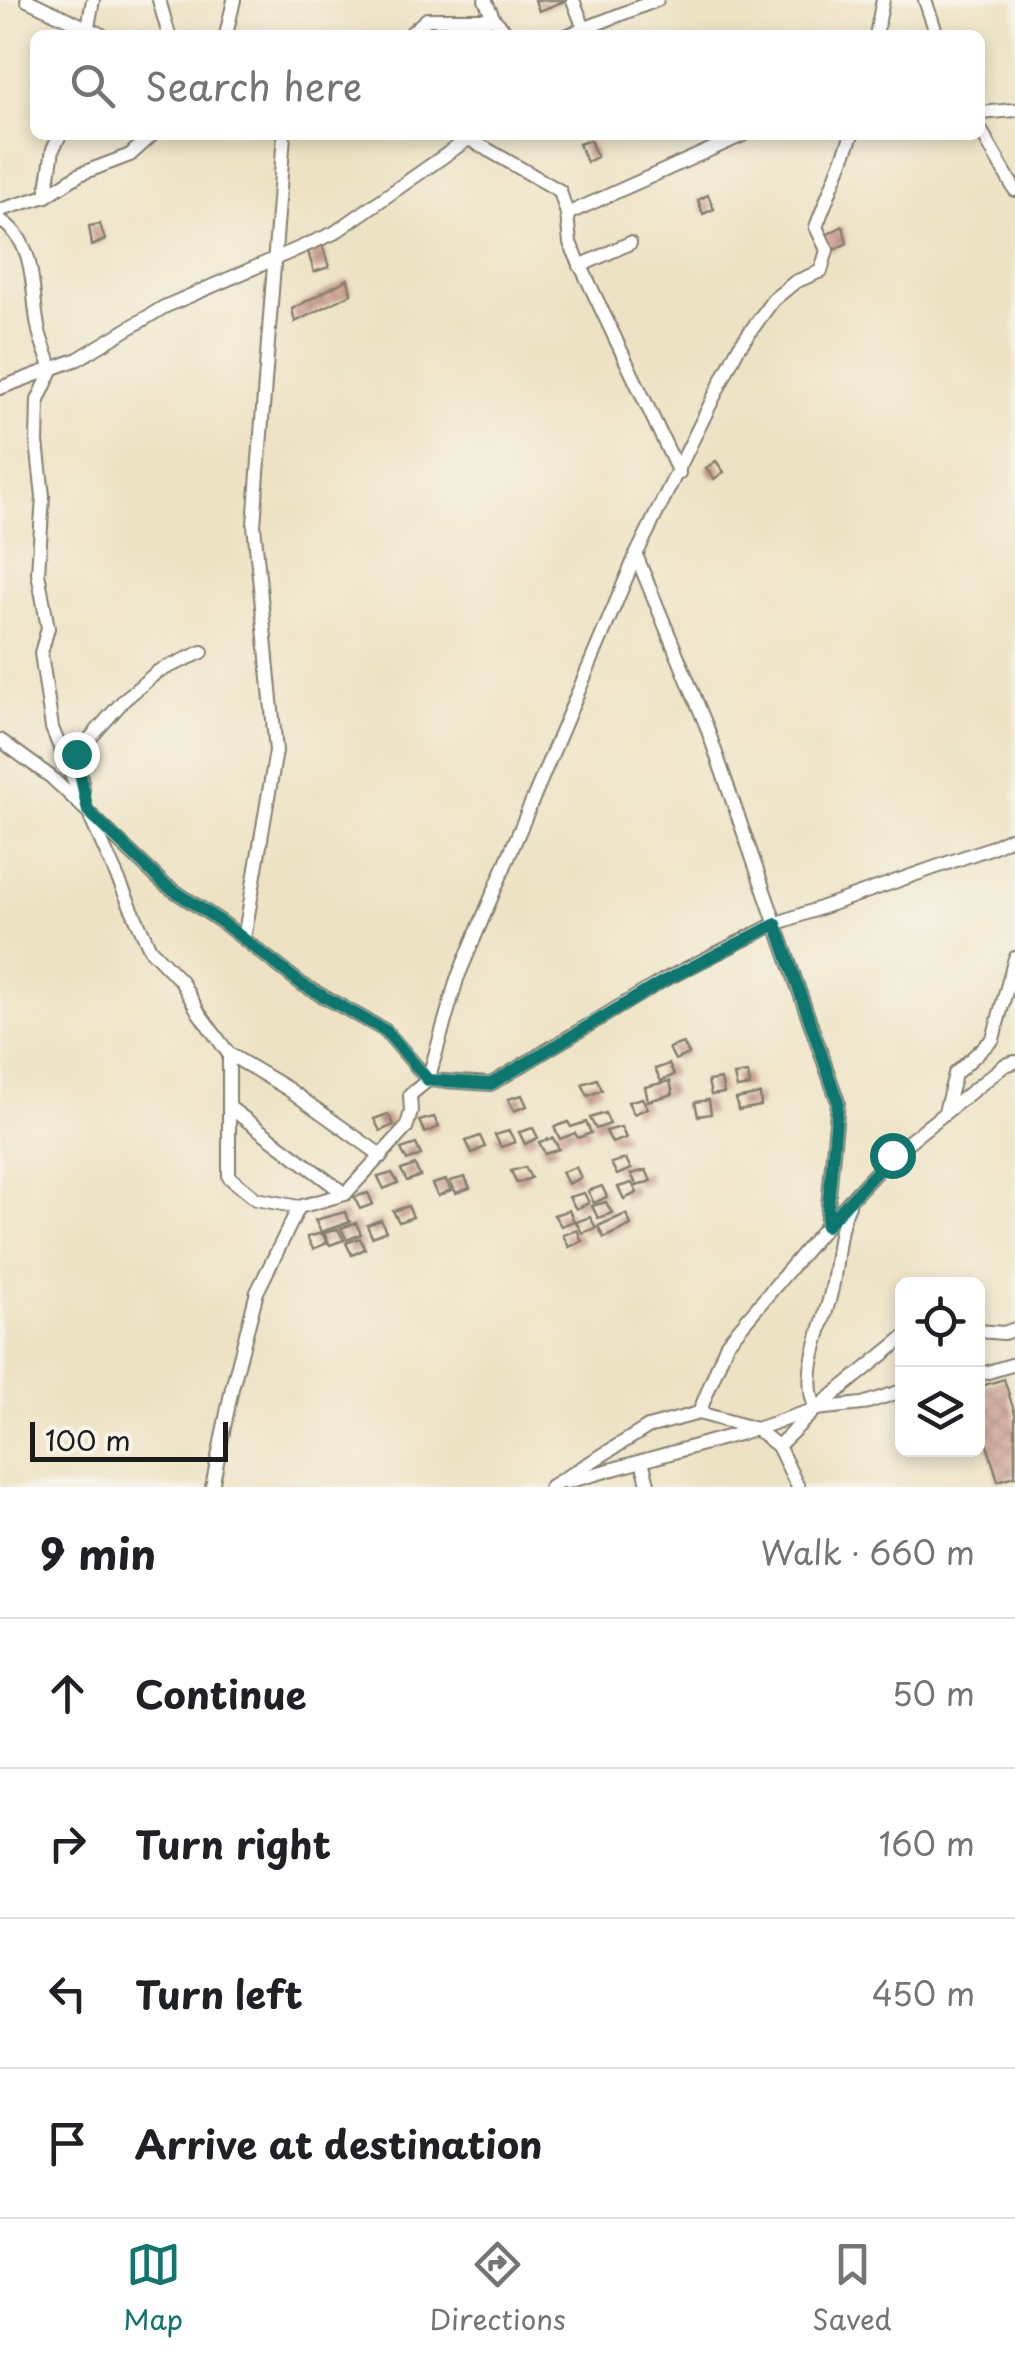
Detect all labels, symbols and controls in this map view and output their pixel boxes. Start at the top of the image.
search box [30,30,985,140]
text: Search here [145,57,362,114]
icon: search [65,58,120,113]
route end [54,732,100,778]
route start [870,1133,916,1179]
map controls [895,1277,985,1457]
button: locate [895,1277,985,1367]
button: layers [895,1367,985,1457]
scale bar [30,1417,228,1462]
text: 100 m [45,1418,131,1461]
text: 9 min [40,1521,156,1584]
text: Walk · 660 m [761,1528,975,1576]
text: Continue [135,1665,306,1722]
icon: ahead [40,1666,95,1721]
text: 50 m [892,1669,975,1717]
text: Turn right [135,1815,331,1872]
icon: right [40,1816,95,1871]
text: 160 m [879,1819,975,1867]
text: Turn left [135,1965,303,2022]
icon: left [40,1966,95,2021]
text: 450 m [872,1969,975,2017]
text: Arrive at destination [135,2115,543,2172]
icon: arrive [40,2116,95,2171]
tab: Map [123,2237,183,2340]
tab: Directions [430,2237,566,2340]
tab: Saved [812,2237,892,2340]

